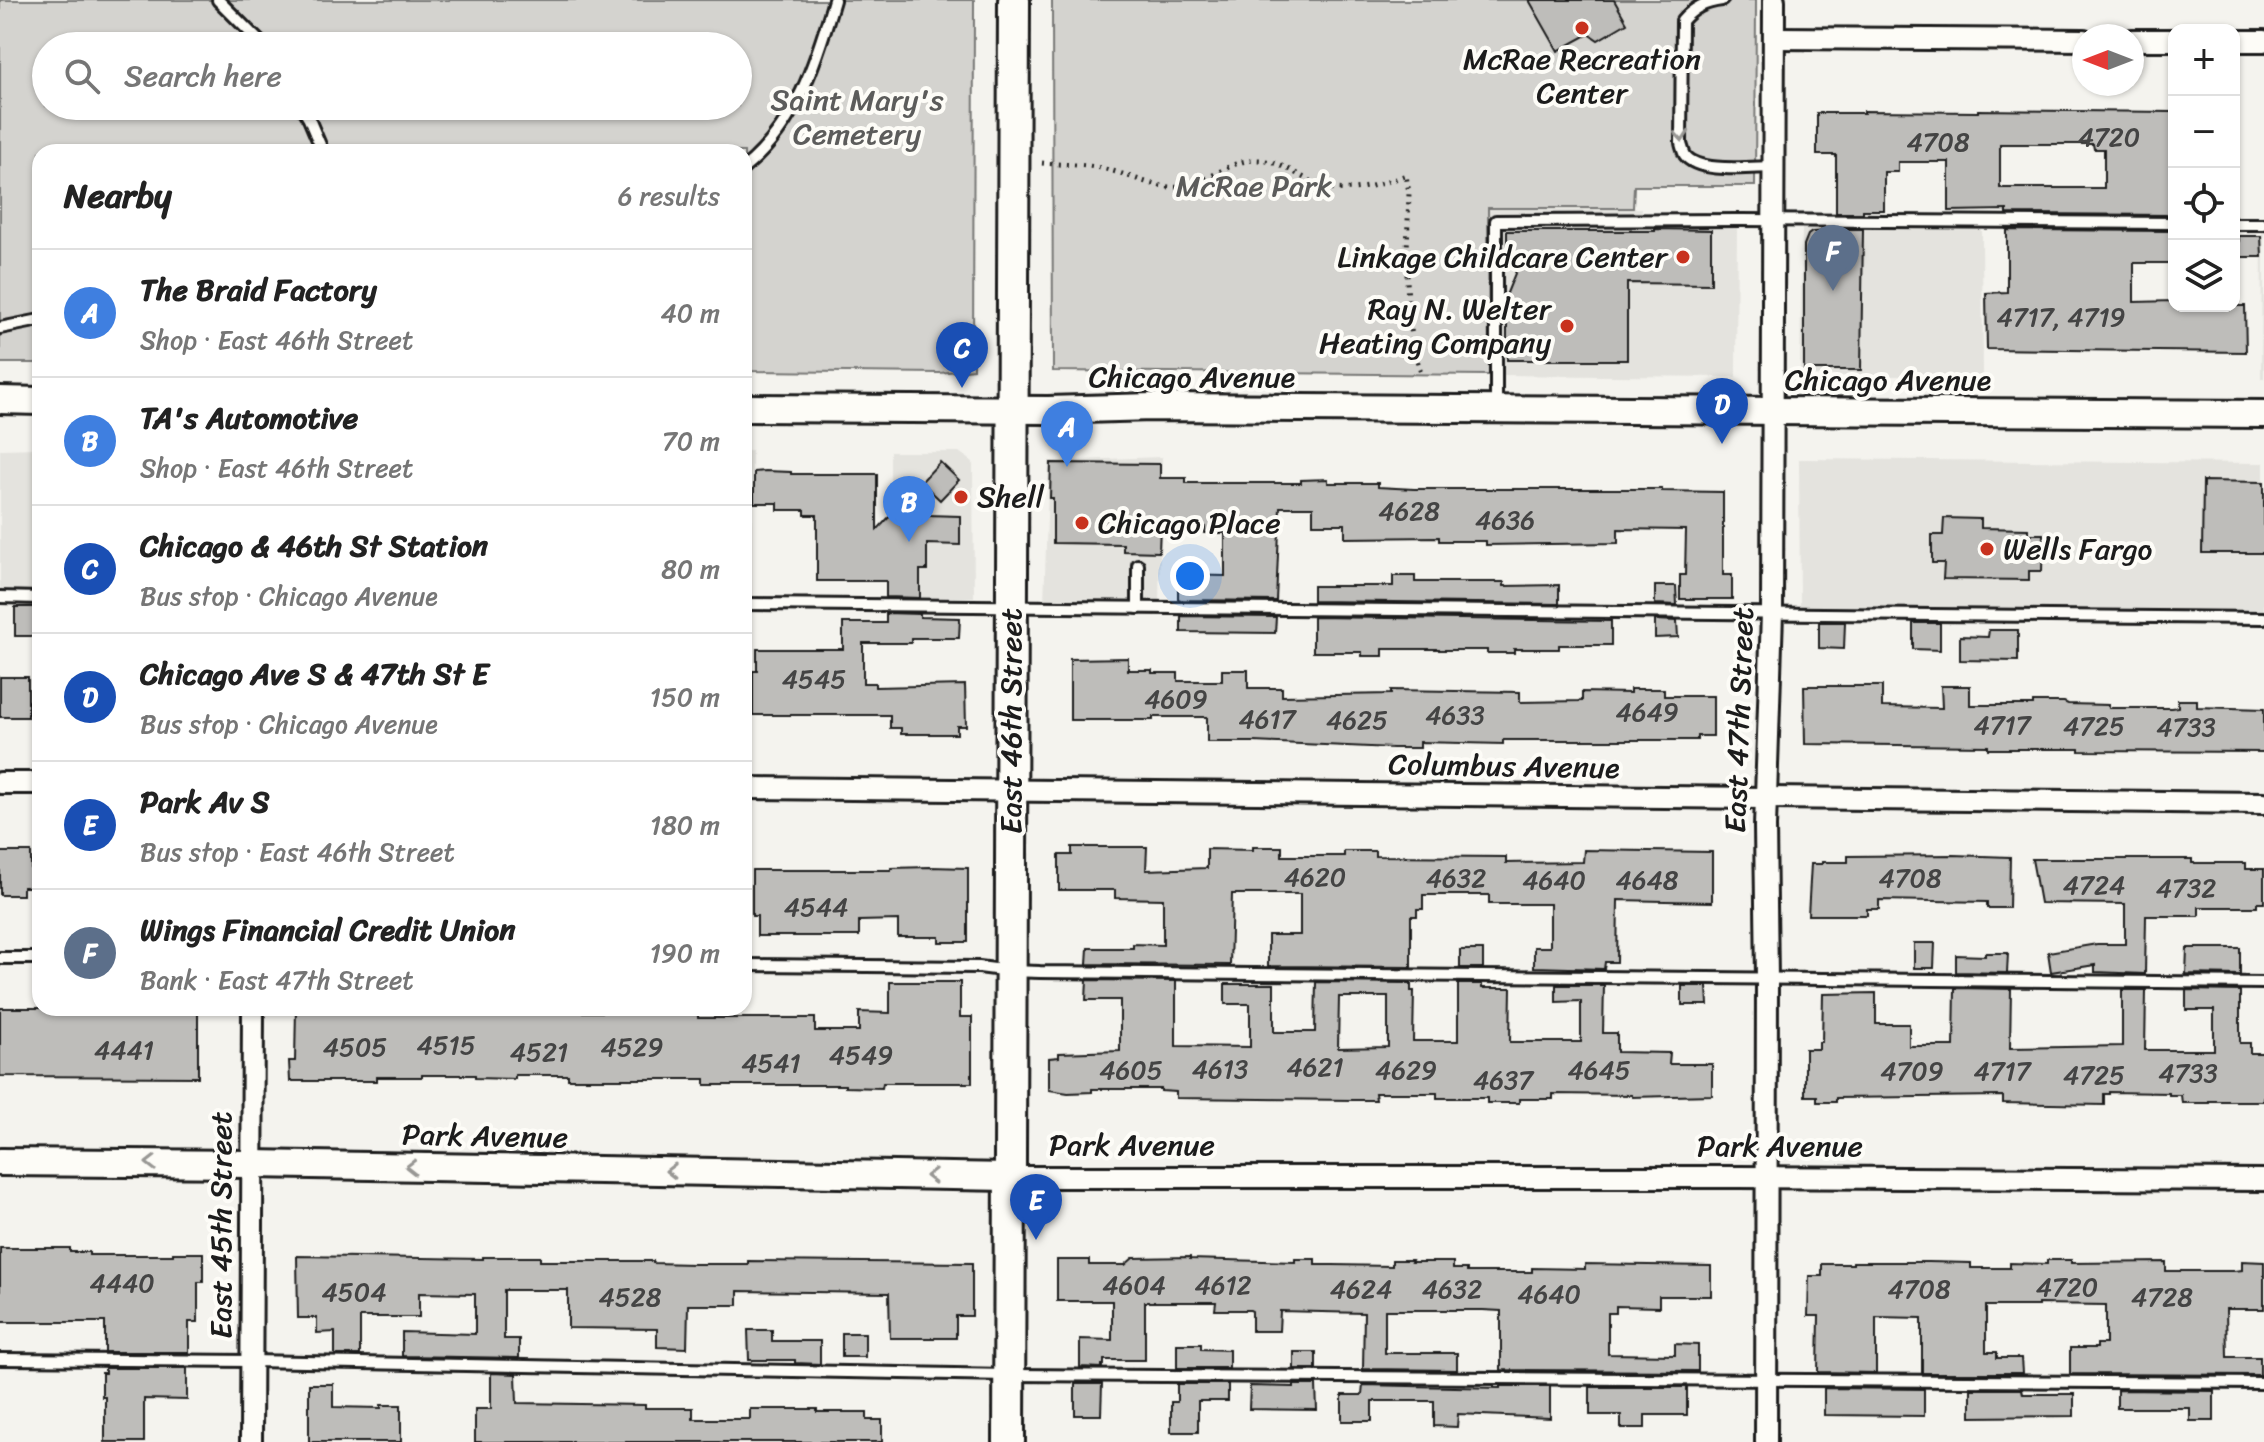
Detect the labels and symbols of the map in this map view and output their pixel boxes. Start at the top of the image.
marker: McRae Recreation Center [1573,19,1591,37]
north arrow [2072,24,2144,96]
place label: McRae Recreation Center [1463,32,1701,120]
park label: Saint Mary's Cemetery [771,73,944,161]
house number: 4720 [2078,114,2140,160]
house number: 4708 [1906,119,1970,165]
one-way arrow [1673,130,1690,143]
park label: McRae Park [1176,159,1332,213]
pin: F [1807,225,1859,291]
place label: Linkage Childcare Center [1337,230,1669,284]
marker: Linkage Childcare Center [1674,248,1692,266]
place label: Ray N. Welter Heating Company [1319,282,1553,370]
house number: 4717, 4719 [1996,294,2126,340]
marker: Ray N. Welter Heating Company [1558,317,1576,335]
pin: C [936,322,988,388]
street label: Chicago Avenue [1089,350,1295,404]
street label: Chicago Avenue [1785,353,1991,407]
pin: D [1696,378,1748,444]
pin: A [1041,401,1093,467]
place label: Shell [977,470,1045,524]
pin: B [883,476,935,542]
marker: Shell [952,488,970,506]
house number: 4628 [1378,488,1440,534]
place label: Chicago Place [1098,496,1281,550]
house number: 4636 [1475,497,1535,543]
marker: Chicago Place [1073,514,1091,532]
place label: Wells Fargo [2003,522,2153,576]
marker: Wells Fargo [1978,540,1996,558]
your location [1170,556,1210,596]
street label: East 47th Street [1708,606,1770,834]
street label: East 46th Street [984,608,1038,834]
house number: 4545 [782,656,846,702]
house number: 4609 [1144,676,1208,722]
house number: 4649 [1615,689,1679,735]
house number: 4633 [1425,692,1485,738]
house number: 4617 [1238,696,1298,742]
house number: 4625 [1326,697,1388,743]
house number: 4717 [1973,702,2033,748]
house number: 4725 [2063,703,2125,749]
house number: 4733 [2156,704,2216,750]
street label: Columbus Avenue [1388,737,1620,795]
house number: 4620 [1284,854,1346,900]
house number: 4632 [1426,855,1486,901]
house number: 4708 [1878,855,1942,901]
house number: 4640 [1522,857,1586,903]
house number: 4648 [1616,857,1679,903]
house number: 4724 [2063,862,2125,908]
house number: 4732 [2156,865,2216,911]
house number: 4544 [784,884,848,930]
house number: 4515 [416,1022,476,1068]
house number: 4505 [323,1024,387,1070]
house number: 4529 [600,1024,664,1070]
house number: 4441 [94,1027,154,1073]
house number: 4521 [510,1029,568,1075]
house number: 4549 [829,1032,893,1078]
house number: 4541 [741,1040,801,1086]
house number: 4621 [1286,1044,1344,1090]
house number: 4613 [1192,1046,1248,1092]
house number: 4605 [1099,1047,1163,1093]
house number: 4629 [1375,1047,1437,1093]
house number: 4645 [1567,1047,1631,1093]
house number: 4709 [1880,1048,1944,1094]
house number: 4717 [1973,1048,2033,1094]
house number: 4733 [2158,1050,2218,1096]
house number: 4725 [2063,1052,2125,1098]
house number: 4637 [1473,1057,1535,1103]
street label: Park Avenue [402,1108,568,1164]
street label: East 45th Street [194,1111,248,1339]
street label: Park Avenue [1049,1118,1215,1172]
street label: Park Avenue [1697,1119,1863,1173]
one-way arrow [144,1154,157,1172]
one-way arrow [404,1158,417,1175]
one-way arrow [664,1163,677,1180]
one-way arrow [924,1167,937,1185]
pin: E [1010,1174,1062,1240]
house number: 4440 [89,1260,155,1306]
house number: 4604 [1102,1262,1166,1308]
house number: 4612 [1194,1262,1252,1308]
house number: 4720 [2036,1264,2098,1310]
house number: 4624 [1330,1266,1392,1312]
house number: 4632 [1422,1266,1482,1312]
house number: 4708 [1887,1266,1951,1312]
house number: 4504 [322,1269,386,1315]
house number: 4640 [1517,1271,1581,1317]
house number: 4528 [599,1274,662,1320]
house number: 4728 [2131,1274,2193,1320]

